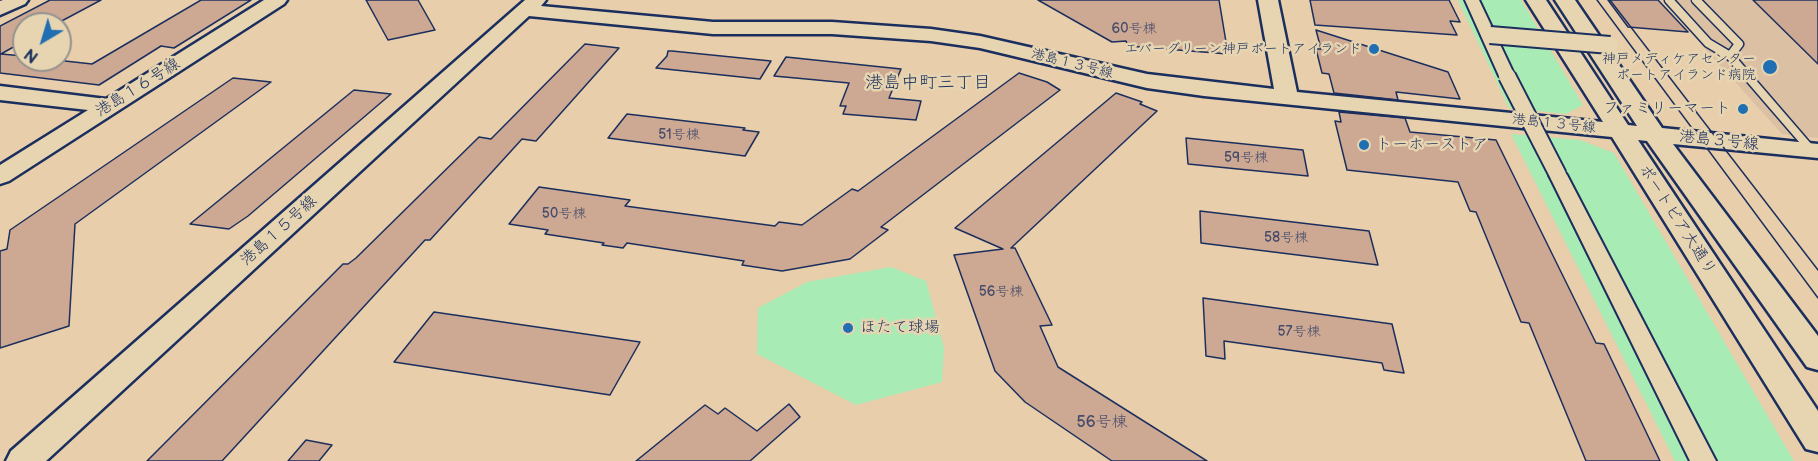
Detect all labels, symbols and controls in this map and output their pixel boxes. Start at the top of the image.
north arrow [12,12,72,72]
house number: 60号棟 [1112,21,1156,37]
place label: エバーグリーン神戸ポートアイランド [1124,41,1362,57]
marker: エバーグリーン神戸ポートアイランド [1367,42,1381,56]
text: N [21,44,42,66]
street label: 港島１３号線 [1029,46,1115,82]
place label: 神戸メディケアセンター ポートアイランド病院 [1602,51,1756,84]
street label: 港島１６号線 [92,54,184,122]
marker: 神戸メディケアセンター ポートアイランド病院 [1761,58,1779,76]
district label: 港島中町三丁目 [865,72,991,94]
place label: ファミリーマート [1603,99,1731,119]
marker: ファミリーマート [1736,102,1750,116]
street label: 港島１３号線 [1511,111,1597,137]
house number: 51号棟 [658,127,700,143]
street label: 港島３号線 [1678,127,1760,155]
place label: トーホーストア [1376,135,1488,155]
marker: トーホーストア [1357,138,1371,152]
house number: 59号棟 [1224,150,1268,166]
street label: ポートピア大通り [1634,161,1720,279]
street label: 港島１５号線 [237,192,321,270]
house number: 50号棟 [542,206,586,222]
house number: 58号棟 [1264,230,1308,246]
house number: 56号棟 [979,284,1023,300]
place label: ほたて球場 [860,318,940,338]
marker: ほたて球場 [841,321,855,335]
house number: 57号棟 [1278,324,1320,340]
house number: 56号棟 [1077,413,1127,433]

